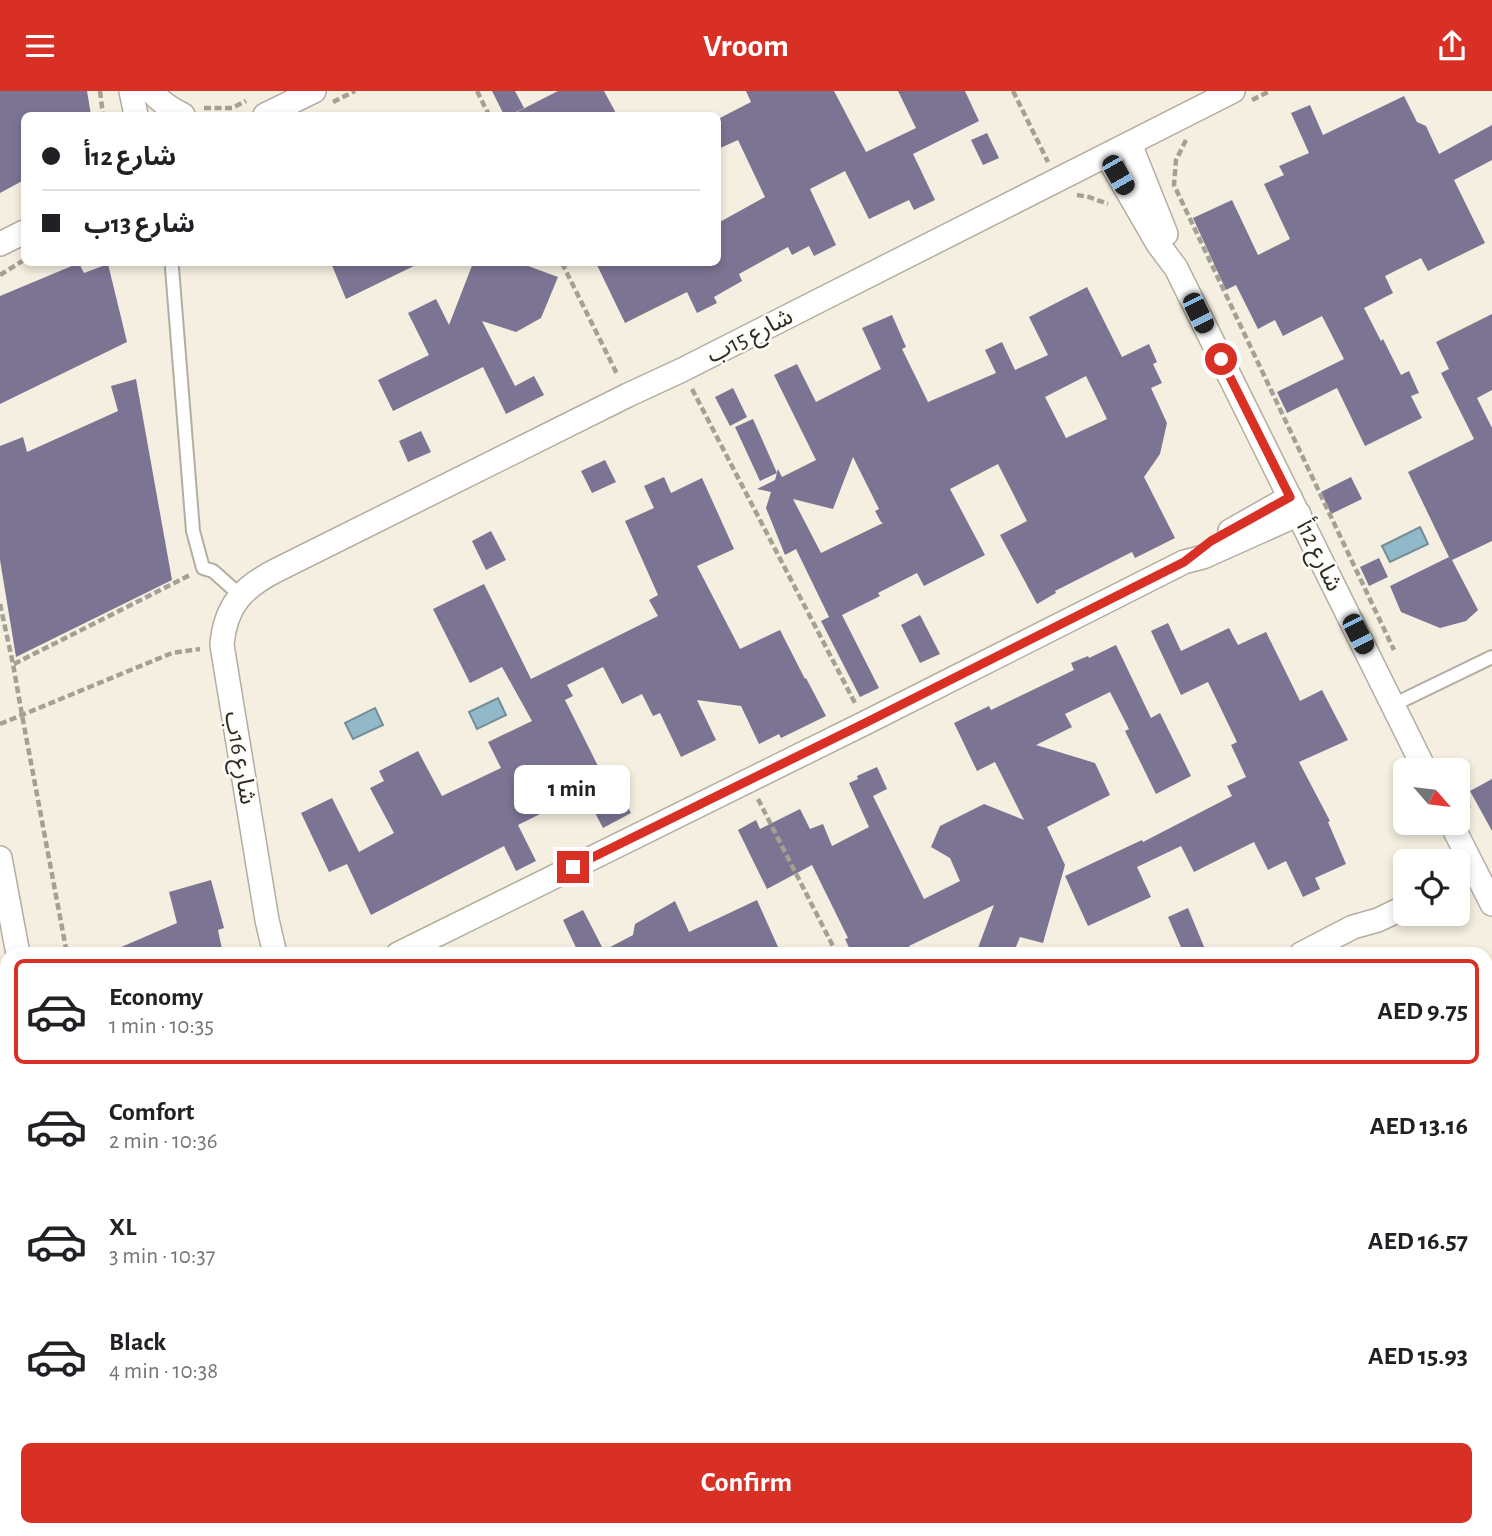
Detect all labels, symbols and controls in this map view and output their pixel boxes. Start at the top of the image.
icon: menu [21,27,59,65]
icon: share [1433,27,1471,65]
text: Vroom [703,30,789,62]
text: شارع 12أ [84,144,176,170]
car [1099,152,1138,198]
text: شارع 13ب [84,211,195,237]
car [1180,290,1217,336]
street label: شارع 15ب [703,304,799,371]
route start [1205,343,1237,375]
street label: شارع 12أ [1288,514,1351,597]
car [1340,611,1377,657]
street label: شارع 16ب [216,710,260,807]
north arrow [1393,758,1470,835]
map controls [1393,758,1470,926]
callout: 1 min [515,765,631,815]
text: 1 min [548,778,596,801]
button: locate [1393,849,1470,926]
route end [557,851,589,883]
icon: car [25,980,88,1043]
text: Economy [109,984,203,1010]
text: AED 9.75 [1377,998,1468,1024]
text: 1 min · 10:35 [109,1015,214,1038]
icon: car [25,1095,88,1158]
text: Comfort [109,1099,194,1125]
text: AED 13.16 [1370,1113,1468,1139]
text: 2 min · 10:36 [109,1130,218,1153]
icon: car [25,1210,88,1273]
text: XL [109,1214,136,1240]
text: AED 16.57 [1368,1228,1468,1254]
text: 3 min · 10:37 [109,1245,215,1268]
icon: car [25,1325,88,1388]
text: Black [109,1329,166,1355]
text: AED 15.93 [1368,1343,1468,1369]
text: 4 min · 10:38 [109,1360,218,1383]
button: Confirm [21,1443,1472,1523]

